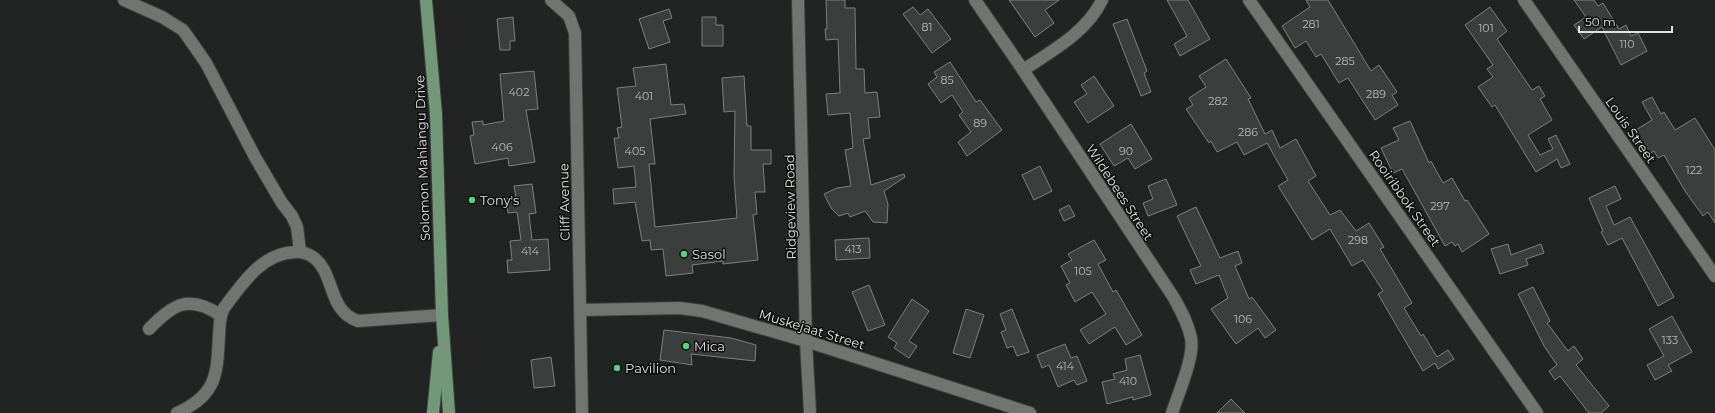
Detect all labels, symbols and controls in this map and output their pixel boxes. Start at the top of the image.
scale bar [1579,8,1672,34]
text: 50 m [1585,14,1616,29]
house number: 281 [1302,17,1320,31]
house number: 81 [922,20,933,34]
house number: 101 [1478,21,1494,35]
house number: 110 [1619,37,1635,51]
house number: 285 [1335,54,1355,68]
house number: 85 [940,73,954,87]
street label: Solomon Mahlangu Drive [411,75,433,241]
house number: 402 [509,85,529,99]
house number: 289 [1366,87,1386,101]
house number: 401 [635,89,653,103]
house number: 282 [1208,94,1228,108]
street label: Louis Street [1602,94,1660,166]
house number: 89 [973,116,987,130]
house number: 286 [1238,125,1258,139]
house number: 406 [491,140,513,154]
street label: Wildebees Street [1083,141,1157,243]
house number: 405 [625,144,645,158]
house number: 90 [1119,144,1133,158]
street label: Rooiribbok Street [1366,147,1444,249]
street label: Ridgeview Road [781,154,799,260]
street label: Cliff Avenue [555,163,573,241]
house number: 122 [1686,163,1702,177]
place label: Tony's [480,192,519,208]
marker: Tony's [467,195,477,205]
house number: 297 [1430,199,1450,213]
house number: 298 [1348,233,1368,247]
house number: 413 [844,242,862,256]
house number: 414 [521,244,540,258]
place label: Sasol [692,246,726,262]
marker: Sasol [679,249,689,259]
house number: 105 [1074,264,1092,278]
street label: Muskejaat Street [757,305,867,353]
house number: 106 [1234,312,1252,326]
house number: 133 [1662,333,1678,347]
place label: Mica [694,338,725,354]
marker: Mica [681,341,691,351]
house number: 414 [1056,359,1075,373]
place label: Pavilion [625,360,676,376]
marker: Pavilion [612,363,622,373]
house number: 410 [1119,374,1137,388]

